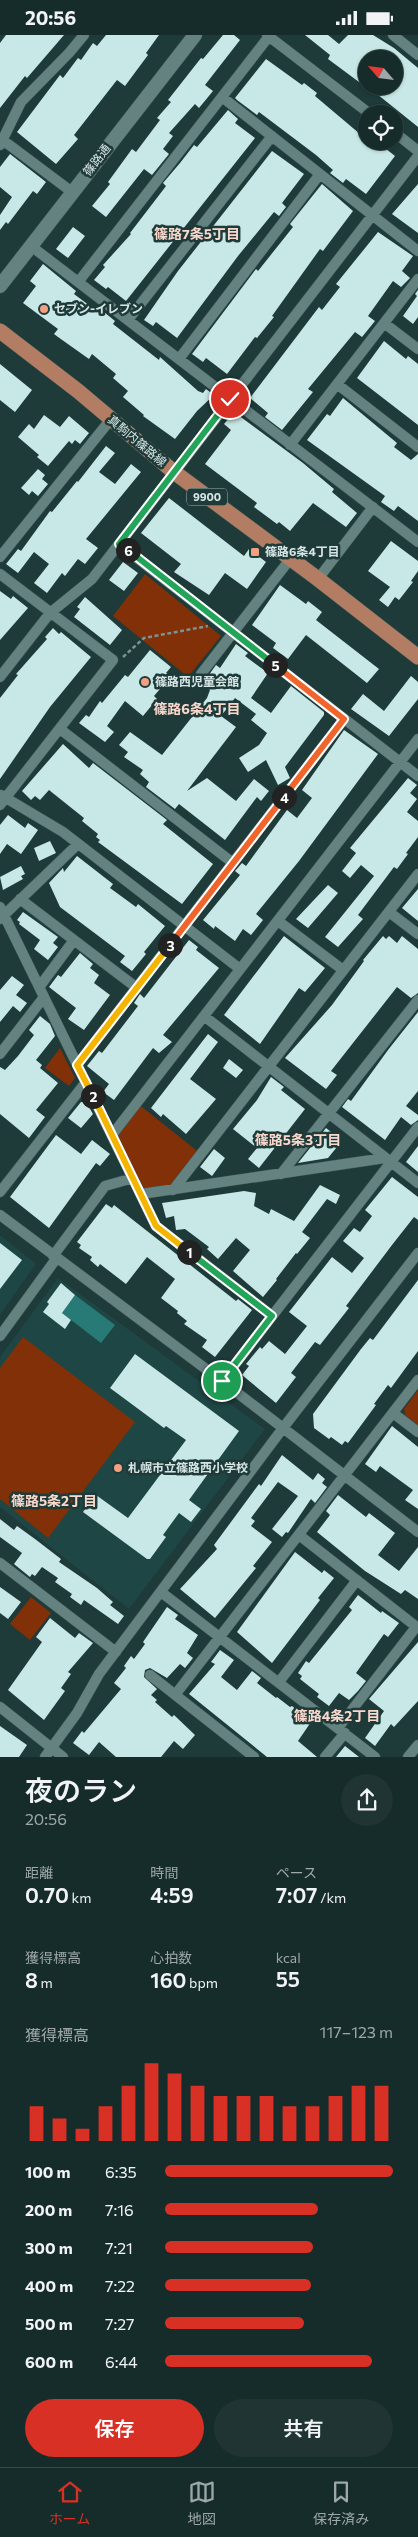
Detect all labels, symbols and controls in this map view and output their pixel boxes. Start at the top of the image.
text: 20:56 [25,6,76,29]
north arrow [358,50,402,95]
map controls [358,50,403,150]
button: locate [358,105,403,150]
street label: 篠路通 [80,141,113,178]
district label: 篠路7条5丁目 [154,225,240,242]
place label: セブン-イレブン [54,301,143,315]
marker: セブン-イレブン [38,303,50,315]
pin [209,378,251,420]
icon: check [216,385,244,413]
street label: 真駒内篠路線 [106,412,170,469]
road number: 9900 [187,489,227,506]
pin: 6 [116,537,140,563]
text: 6 [124,542,133,559]
place label: 篠路6条4丁目 [265,544,340,558]
marker: 篠路6条4丁目 [249,546,261,558]
pin: 5 [262,653,288,677]
text: 5 [271,657,280,674]
place label: 篠路西児童会館 [155,674,239,688]
marker: 篠路西児童会館 [139,676,151,688]
district label: 篠路6条4丁目 [153,700,241,717]
pin: 4 [272,785,296,809]
text: 4 [280,789,289,806]
pin: 3 [158,933,182,957]
text: 3 [166,937,175,954]
pin: 2 [80,1083,106,1109]
text: 2 [90,1088,97,1105]
district label: 篠路5条3丁目 [255,1131,341,1148]
pin: 1 [176,1239,202,1265]
text: 1 [186,1244,193,1261]
pin [201,1360,243,1402]
icon: arrive [208,1367,236,1395]
place label: 札幌市立篠路西小学校 [128,1460,248,1474]
marker: 札幌市立篠路西小学校 [112,1462,124,1474]
district label: 篠路5条2丁目 [11,1492,97,1509]
district label: 篠路4条2丁目 [294,1707,380,1724]
text: 夜のラン [25,1773,137,1807]
button: share [341,1774,393,1826]
text: 20:56 [25,1809,67,1828]
text: 距離 [25,1864,53,1881]
text: 時間 [150,1864,178,1881]
text: ペース [276,1864,317,1881]
text: 0.70 [25,1882,69,1907]
text: 4:59 [150,1882,194,1907]
text: 7:07 [276,1882,318,1907]
text: km [69,1889,91,1906]
text: /km [318,1889,346,1906]
text: 獲得標高 [25,1949,81,1966]
text: 心拍数 [150,1949,192,1966]
text: kcal [276,1949,301,1966]
text: 55 [276,1966,300,1991]
text: 8 [25,1967,38,1992]
text: 160 [150,1967,186,1992]
text: m [38,1974,53,1991]
text: bpm [186,1974,218,1991]
text: 117–123 m [320,2022,393,2041]
text: 獲得標高 [25,2025,89,2044]
text: 100 m [25,2162,71,2181]
text: 6:35 [105,2162,137,2181]
text: 200 m [25,2200,72,2219]
text: 7:16 [105,2200,134,2219]
text: 300 m [25,2238,73,2257]
text: 7:21 [105,2238,133,2257]
text: 400 m [25,2276,73,2295]
text: 7:22 [105,2276,135,2295]
text: 500 m [25,2314,73,2333]
text: 7:27 [105,2314,135,2333]
text: 600 m [25,2352,73,2371]
text: 6:44 [105,2352,138,2371]
button: 保存 [25,2399,204,2457]
button: 共有 [214,2399,393,2457]
tab: ホーム [49,2478,90,2528]
tab: 地図 [188,2478,216,2528]
tab: 保存済み [313,2478,369,2528]

